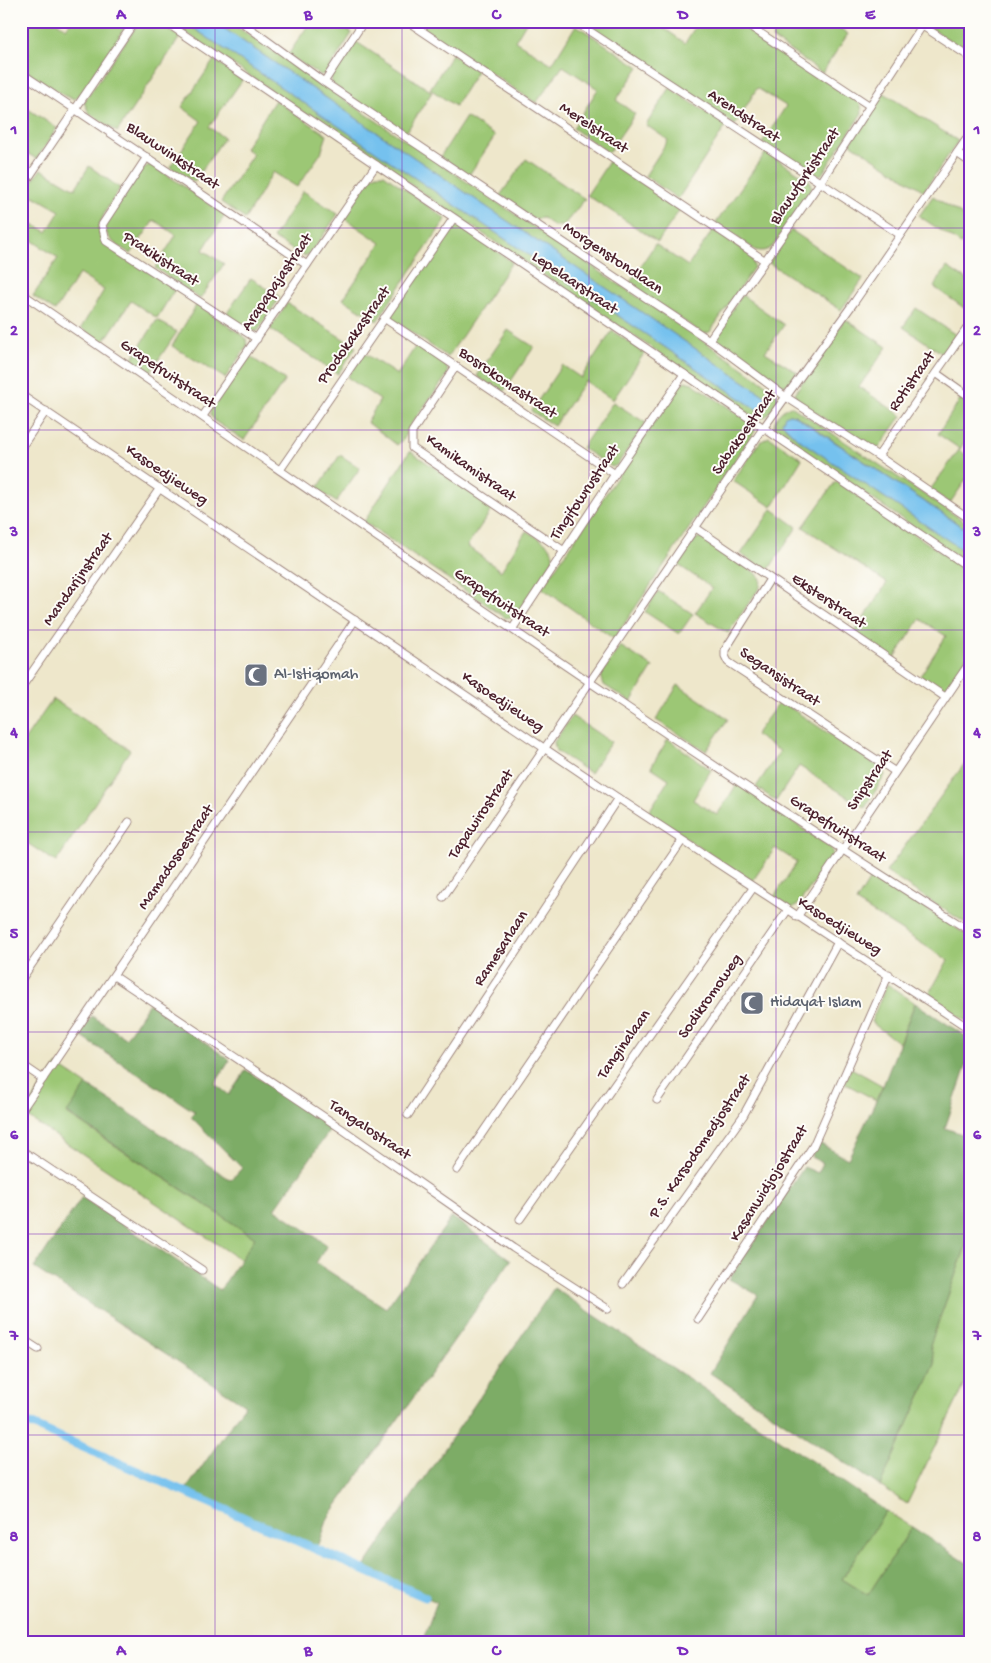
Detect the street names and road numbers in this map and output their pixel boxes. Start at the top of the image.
street label: Arendstraat [703,86,784,149]
street label: Merelstraat [555,99,632,160]
street label: Blauwvinkstraat [121,118,223,196]
street label: Blauwforkistraat [766,124,846,230]
street label: Morgenstondlaan [558,219,666,300]
street label: Prakikistraat [118,228,203,292]
street label: Arapapajastraat [238,229,318,335]
street label: Lepelaarstraat [527,248,622,321]
street label: Prodokakastraat [314,282,397,389]
street label: Grapefruitstraat [116,336,220,415]
street label: Bosrokomastraat [453,344,561,425]
street label: Rotistraat [885,347,941,416]
street label: Sabakoestraat [709,386,782,479]
street label: Kamikamistraat [421,431,520,508]
street label: Tingifowrustraat [547,440,626,545]
street label: Kasoedjieweg [121,441,211,511]
street label: Mandarijnstraat [40,528,119,630]
street label: Grapefruitstraat [450,565,554,644]
street label: Eksterstraat [787,570,870,635]
street label: Segansistraat [735,644,824,713]
street label: Kasoedjieweg [457,668,547,738]
street label: Snipstraat [844,746,899,815]
street label: Tapawirostraat [444,765,520,864]
street label: Grapefruitstraat [785,792,890,869]
street label: Mamadosoestraat [135,801,220,914]
street label: Kasoedjieweg [793,894,885,960]
street label: Ramesarlaan [471,907,534,990]
street label: Sodikromoweg [675,951,747,1043]
street label: Tanginalaan [594,1006,656,1084]
street label: P.S. Karsodomedjostraat [645,1070,757,1223]
street label: Tangalostraat [324,1096,415,1166]
street label: Kasanwidjojostraat [727,1121,814,1246]

